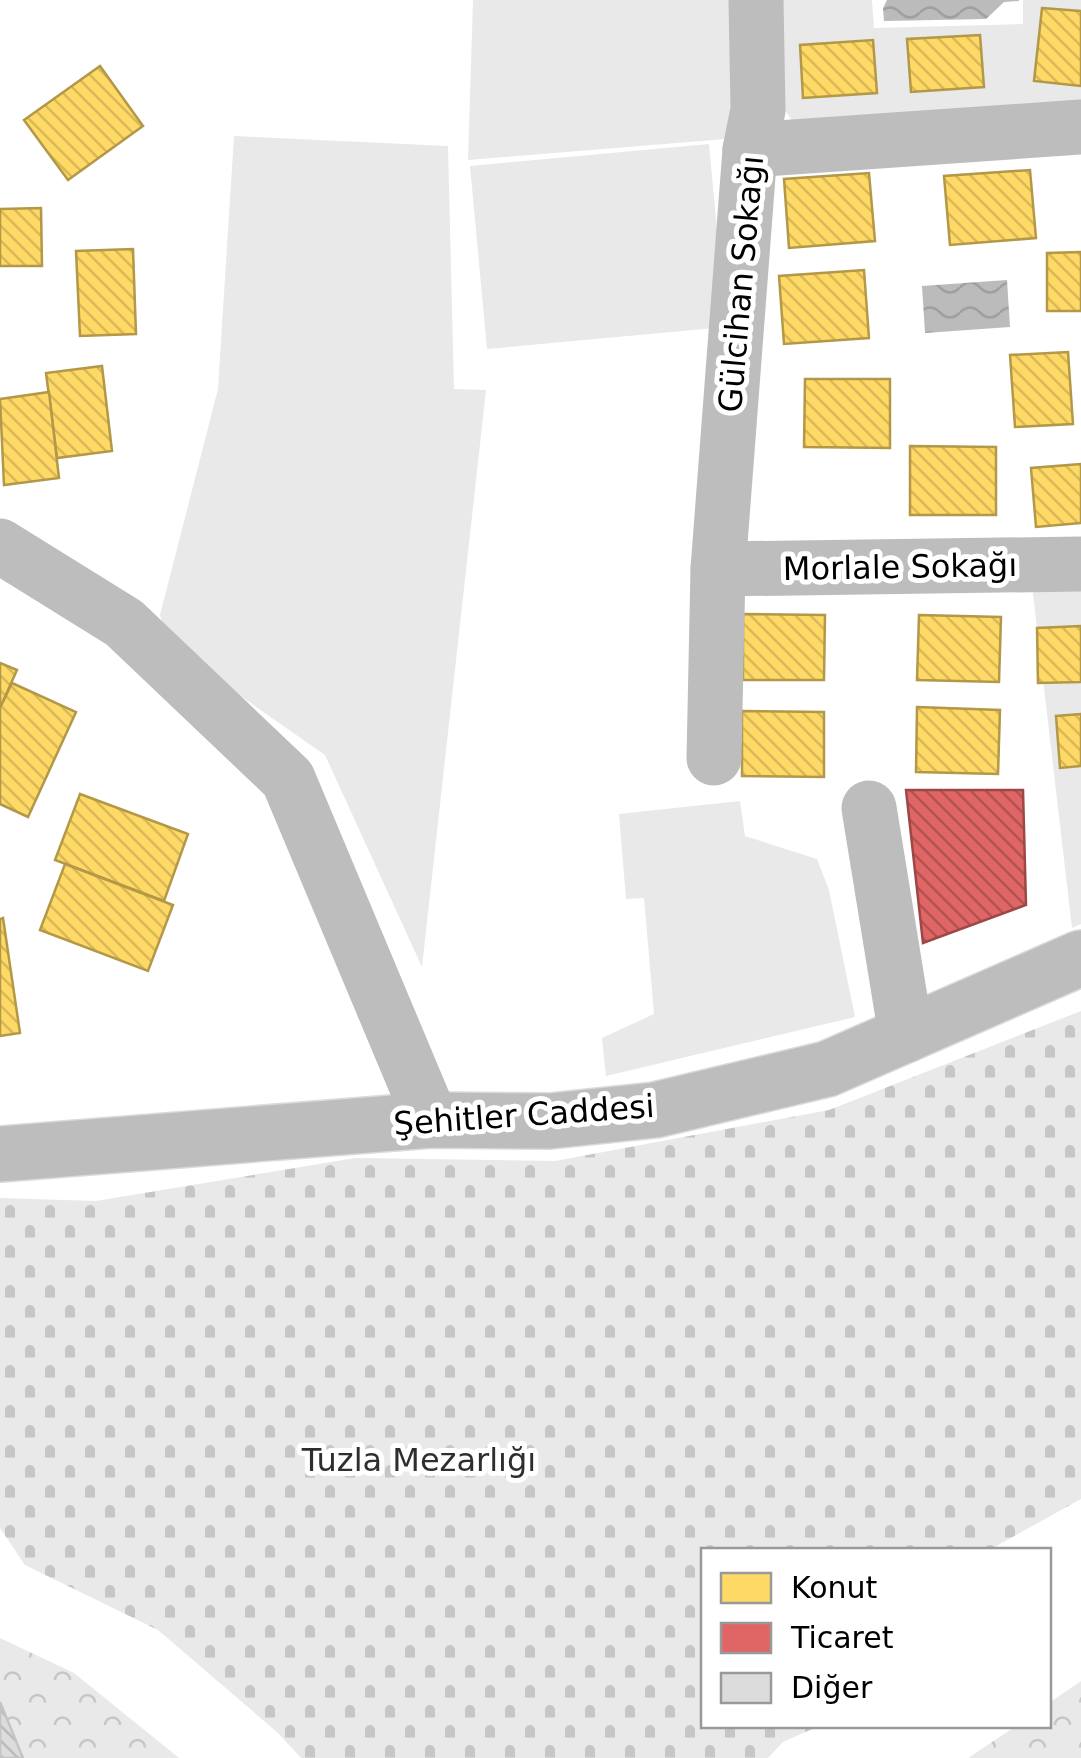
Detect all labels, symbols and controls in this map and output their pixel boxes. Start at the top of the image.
street label: Gülcihan Sokağı [711,154,771,414]
street label: Morlale Sokağı [783,546,1017,588]
street label: Şehitler Caddesi [392,1087,656,1143]
park label: Tuzla Mezarlığı [301,1441,536,1479]
legend [701,1548,1051,1728]
text: Konut [791,1570,878,1605]
text: Ticaret [790,1620,894,1655]
text: Diğer [791,1670,873,1705]

